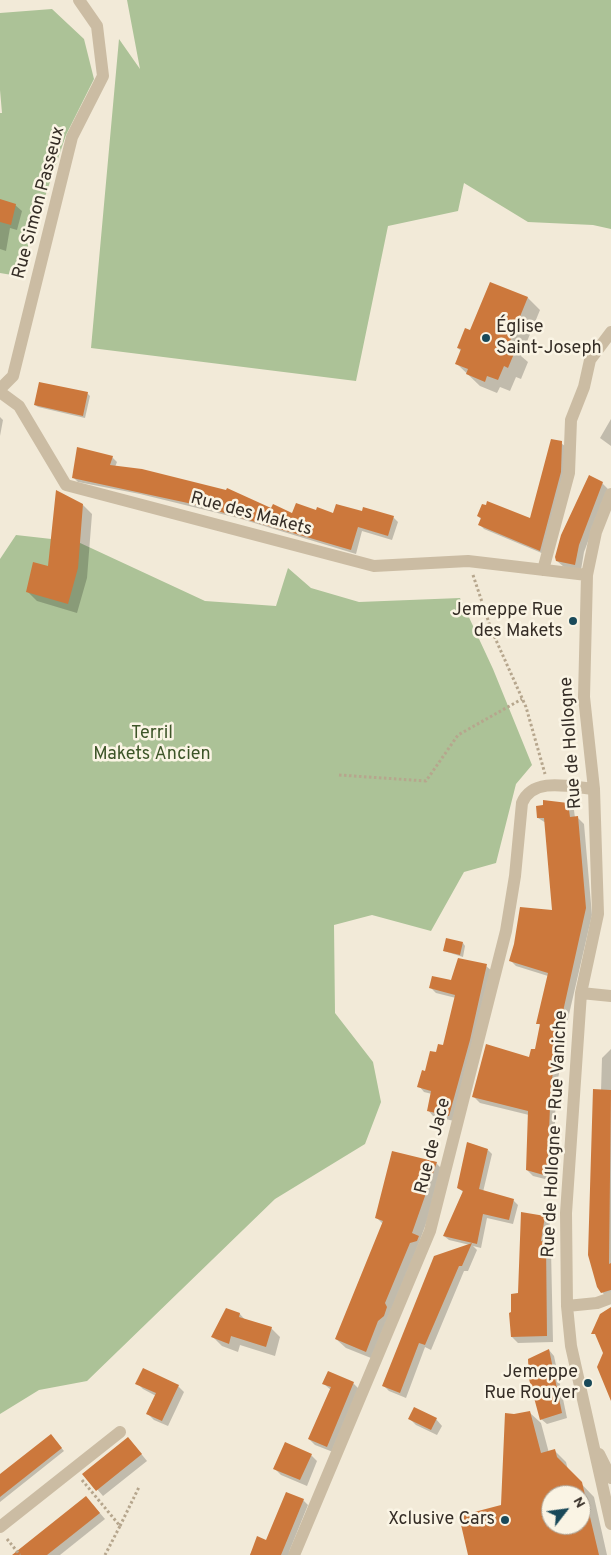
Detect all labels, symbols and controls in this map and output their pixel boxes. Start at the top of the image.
street label: Rue Simon Passeux [9,124,71,282]
place label: Église Saint-Joseph [496,317,602,359]
marker: Église Saint-Joseph [480,332,492,344]
street label: Rue des Makets [188,488,314,542]
place label: Jemeppe Rue des Makets [452,600,563,642]
marker: Jemeppe Rue des Makets [567,615,579,627]
street label: Rue de Hollogne [557,676,587,810]
park label: Terril Makets Ancien [93,723,211,766]
street label: Rue de Hollogne - Rue Vaniche [539,1010,573,1258]
street label: Rue de Jace [412,1096,456,1196]
place label: Jemeppe Rue Rouyer [484,1362,578,1405]
marker: Jemeppe Rue Rouyer [582,1377,594,1389]
north arrow [541,1485,591,1535]
text: N [569,1494,588,1511]
place label: Xclusive Cars [388,1509,495,1531]
marker: Xclusive Cars [499,1514,511,1526]

